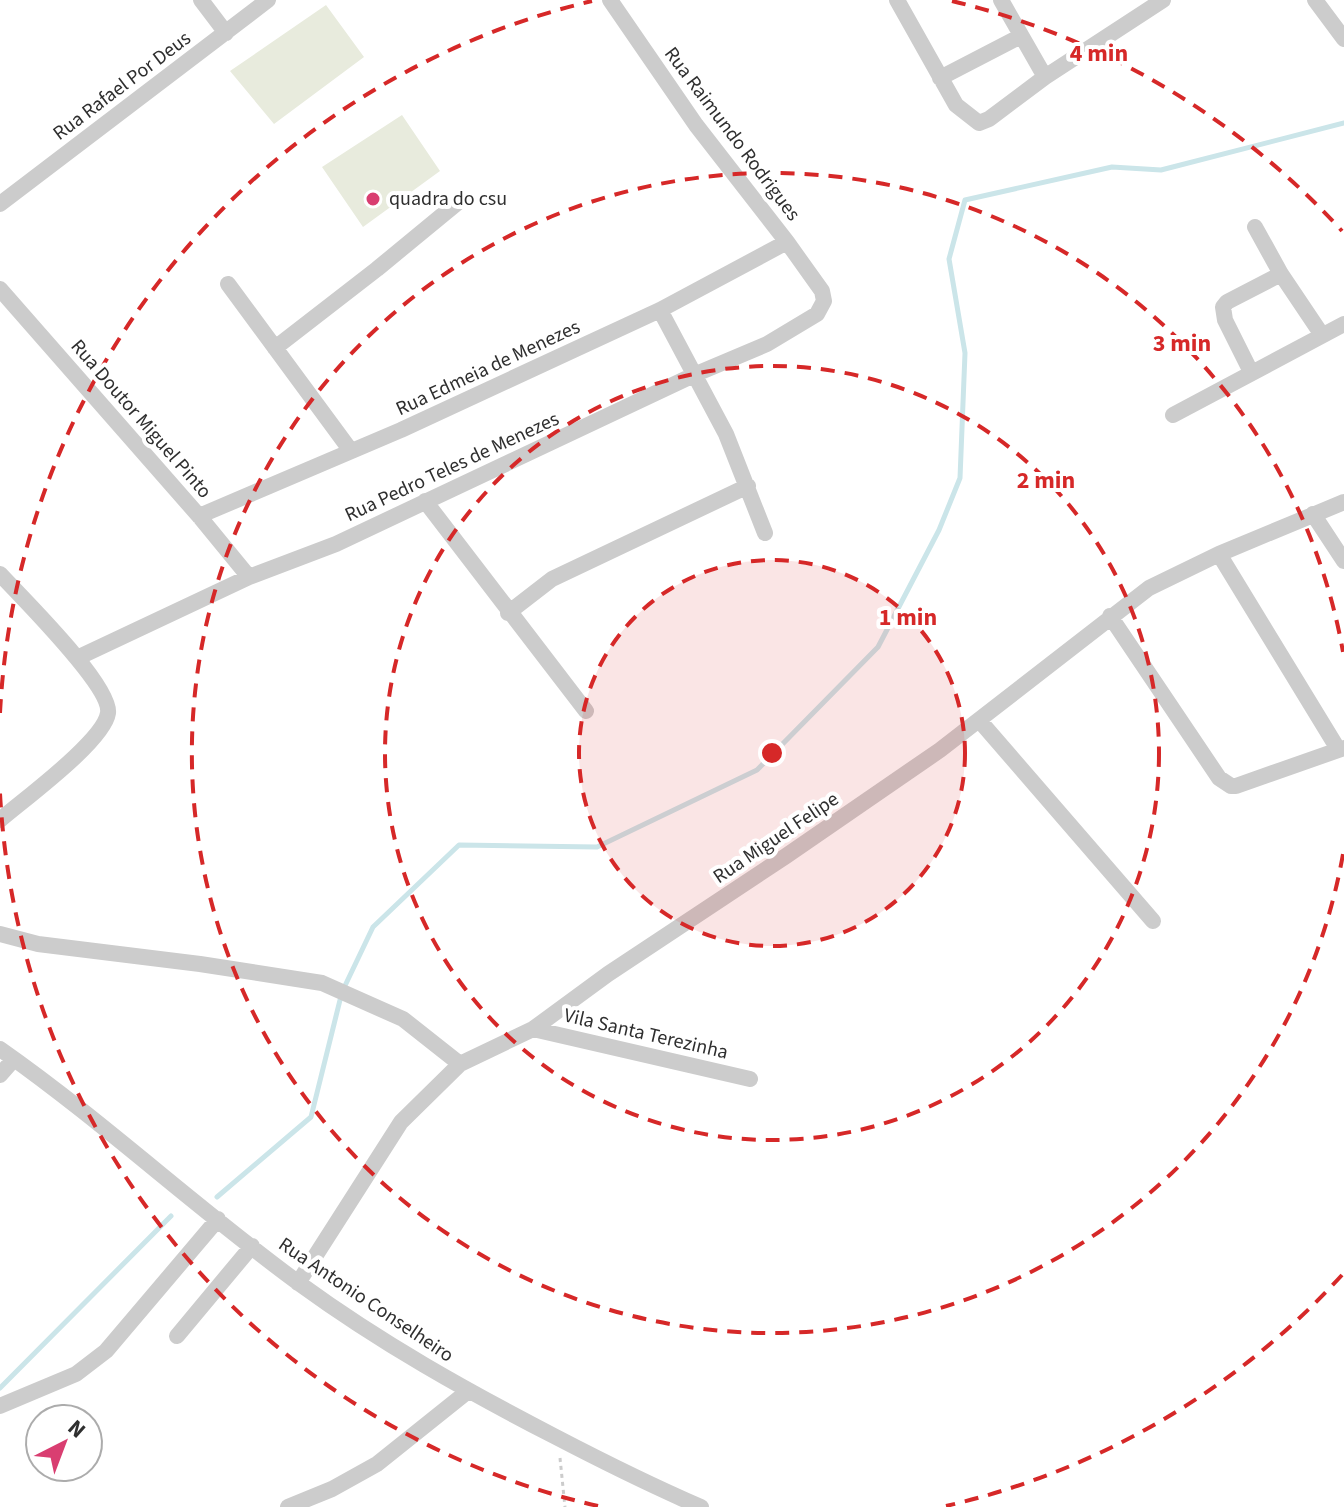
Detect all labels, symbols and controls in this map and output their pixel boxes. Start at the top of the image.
street label: Rua Rafael Por Deus [47,25,197,147]
text: 4 min [1070,36,1128,71]
street label: Rua Raimundo Rodrigues [657,41,807,227]
place label: quadra do csu [389,185,507,213]
marker: quadra do csu [364,190,382,208]
street label: Rua Edmeia de Menezes [391,313,585,423]
text: 3 min [1153,326,1211,361]
street label: Rua Doutor Miguel Pinto [64,333,218,505]
street label: Rua Pedro Teles de Menezes [340,405,564,529]
text: 2 min [1017,463,1075,498]
text: 1 min [879,600,937,635]
centre of rings [758,739,786,767]
street label: Rua Miguel Felipe [708,785,845,891]
street label: Vila Santa Terezinha [561,1001,731,1067]
street label: Rua Antonio Conselheiro [273,1231,459,1369]
north arrow [24,1403,104,1483]
text: N [61,1412,93,1446]

